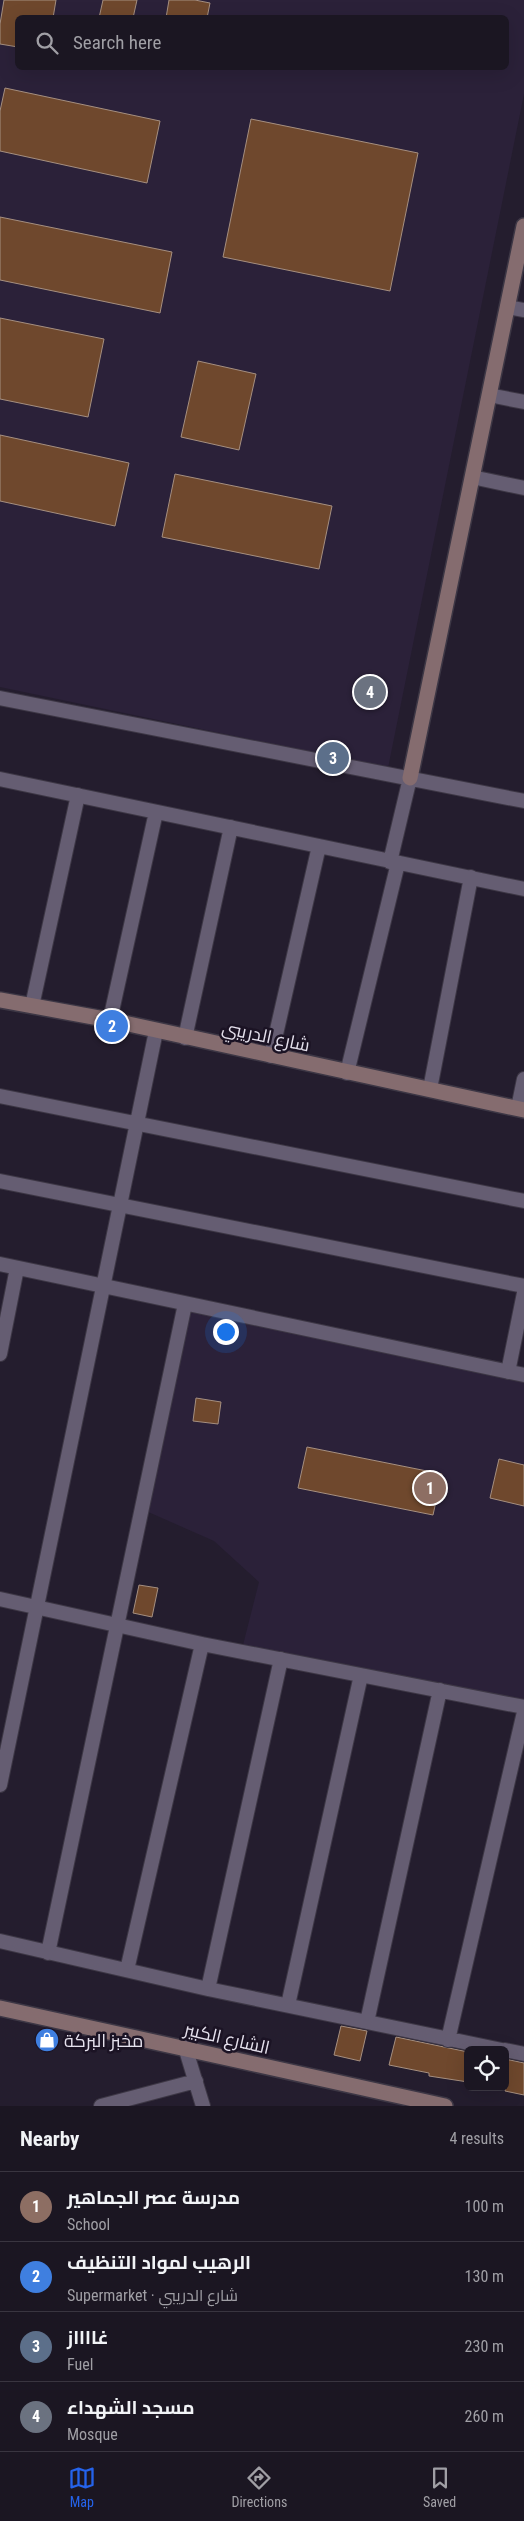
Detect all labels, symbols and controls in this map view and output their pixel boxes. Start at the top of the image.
search box [15,15,509,70]
icon: search [33,29,61,57]
text: Search here [73,31,161,54]
pin: 4 [354,673,386,711]
pin: 3 [317,739,349,777]
pin: 2 [96,1007,128,1045]
street label: شارع الدريبي [219,1016,312,1059]
your location [213,1319,239,1345]
pin: 1 [414,1469,446,1507]
street label: الشارع الكبير [181,2018,272,2060]
shop icon: مخبز البركة [34,2027,60,2053]
place label: مخبز البركة [64,2030,143,2052]
map controls [464,2046,509,2091]
button: locate [464,2046,509,2091]
text: Nearby [20,2127,79,2151]
text: 4 results [449,2129,504,2148]
text: مدرسة عصر الجماهير [67,2186,240,2209]
text: 1 [32,2197,40,2216]
text: 100 m [465,2197,504,2216]
text: School [67,2215,110,2234]
text: الرهيب لمواد التنظيف [67,2251,251,2274]
text: 2 [32,2267,40,2286]
text: 130 m [465,2267,504,2286]
text: Supermarket · شارع الدريبي [67,2286,238,2305]
text: غااااز [67,2326,108,2349]
text: 3 [32,2337,40,2356]
text: 230 m [465,2337,504,2356]
text: Fuel [67,2355,93,2374]
text: مسجد الشهداء [67,2396,195,2419]
text: 4 [32,2407,40,2426]
text: 260 m [465,2407,504,2426]
text: Mosque [67,2425,118,2444]
tab: Map [68,2464,96,2510]
tab: Directions [231,2464,287,2510]
tab: Saved [423,2464,456,2510]

